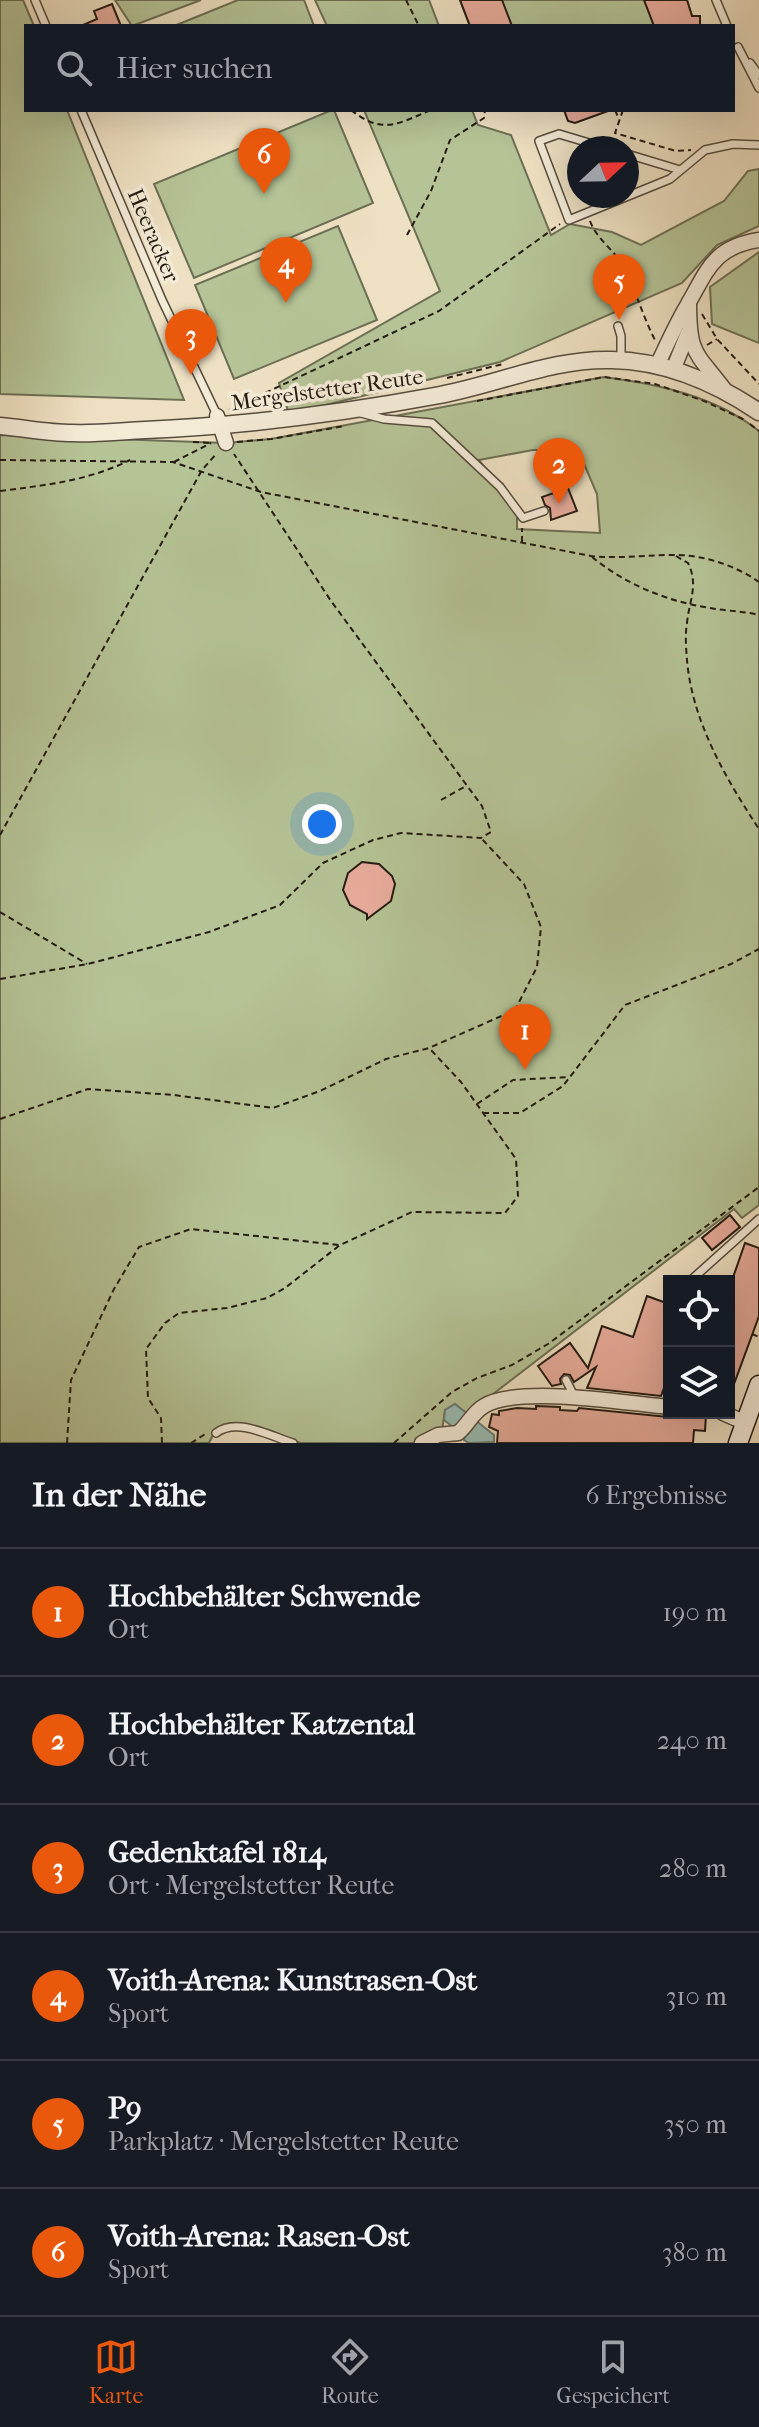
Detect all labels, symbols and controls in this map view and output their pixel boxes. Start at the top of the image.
search box [24,24,735,112]
icon: search [52,46,96,90]
text: Hier suchen [116,51,272,86]
pin: 6 [238,128,290,194]
north arrow [567,136,639,208]
street label: Heeracker [122,185,185,287]
pin: 4 [260,237,312,303]
pin: 5 [593,254,645,320]
pin: 3 [165,309,217,375]
street label: Mergelstetter Reute [229,364,425,416]
pin: 2 [533,438,585,504]
your location [302,804,342,844]
pin: 1 [499,1004,551,1070]
map controls [663,1275,735,1419]
button: locate [663,1275,735,1347]
button: layers [663,1347,735,1419]
text: In der Nähe [32,1475,206,1515]
text: 6 Ergebnisse [585,1480,727,1511]
text: Hochbehälter Schwende [108,1579,420,1614]
text: 1 [53,1597,63,1628]
text: 190 m [663,1597,727,1628]
text: Ort [108,1614,149,1645]
text: Hochbehälter Katzental [108,1707,415,1742]
text: 2 [51,1725,65,1756]
text: 240 m [657,1725,727,1756]
text: Ort [108,1742,149,1773]
text: Gedenktafel 1814 [108,1835,326,1870]
text: 3 [53,1853,63,1884]
text: 280 m [659,1853,727,1884]
text: Ort · Mergelstetter Reute [108,1870,394,1901]
text: Voith-Arena: Kunstrasen-Ost [108,1963,477,1998]
text: 4 [50,1981,66,2012]
text: 310 m [666,1981,727,2012]
text: Sport [108,1998,169,2029]
text: P9 [108,2091,142,2126]
text: 5 [52,2109,64,2140]
text: 350 m [664,2109,727,2140]
text: Parkplatz · Mergelstetter Reute [108,2126,459,2157]
text: Voith-Arena: Rasen-Ost [108,2219,409,2254]
text: 6 [51,2237,65,2268]
text: 380 m [662,2237,727,2268]
text: Sport [108,2254,169,2285]
tab: Karte [89,2335,143,2409]
tab: Route [321,2335,379,2409]
tab: Gespeichert [556,2335,670,2409]

